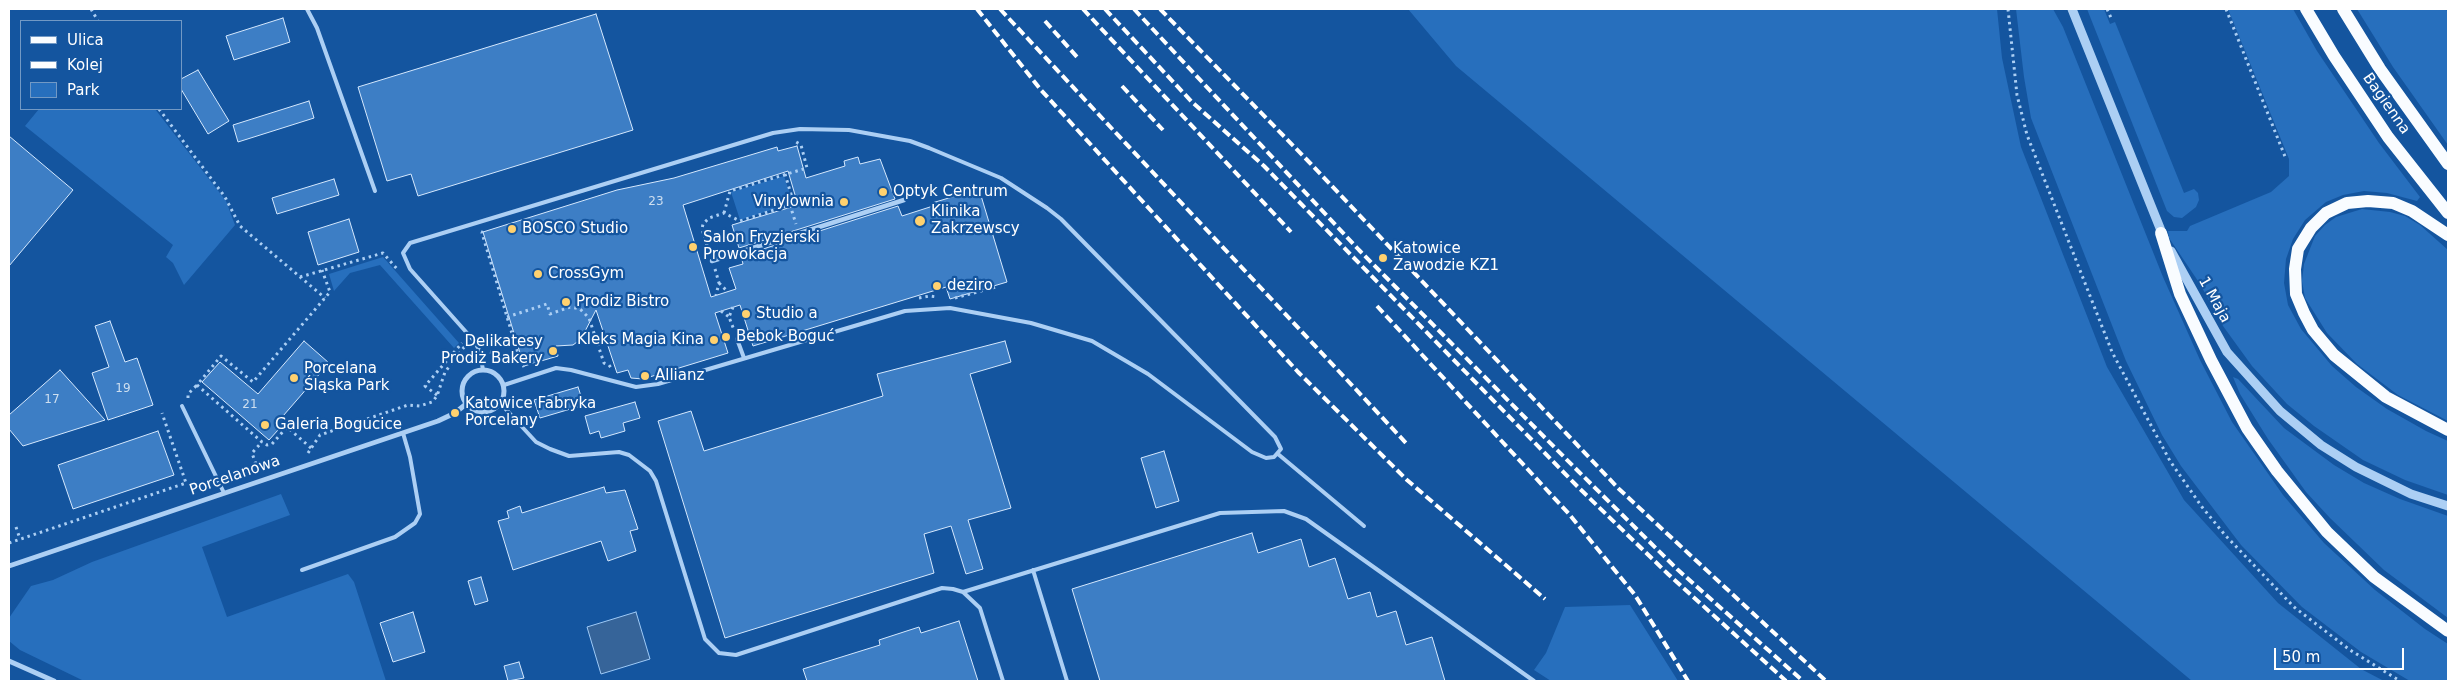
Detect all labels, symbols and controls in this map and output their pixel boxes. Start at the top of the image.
legend [20,20,182,110]
text: Ulica [67,31,104,49]
text: Kolej [67,56,103,74]
street label: Bagienna [2358,70,2414,138]
text: Park [67,81,99,99]
place label: Optyk Centrum [893,183,1008,201]
marker: Optyk Centrum [877,186,889,198]
place label: Vinylownia [753,193,834,211]
house number: 23 [648,195,664,209]
marker: Vinylownia [838,196,850,208]
place label: Klinika Zakrzewscy [931,203,1020,238]
marker: Klinika Zakrzewscy [913,214,927,228]
place label: BOSCO Studio [522,220,628,238]
marker: BOSCO Studio [506,223,518,235]
place label: Salon Fryzjerski Prowokacja [703,229,820,264]
place label: Katowice Zawodzie KZ1 [1393,240,1499,275]
marker: Salon Fryzjerski Prowokacja [687,241,699,253]
marker: Katowice Zawodzie KZ1 [1377,252,1389,264]
place label: CrossGym [548,265,624,283]
marker: CrossGym [532,268,544,280]
street label: 1 Maja [2194,274,2234,326]
place label: deziro [947,277,993,295]
marker: deziro [931,280,943,292]
place label: Prodiz Bistro [576,293,669,311]
marker: Prodiz Bistro [560,296,572,308]
place label: Studio a [756,305,818,323]
marker: Studio a [740,308,752,320]
place label: Bebok Boguć [736,328,834,346]
place label: Kleks Magia Kina [577,331,704,349]
marker: Bebok Boguć [720,331,732,343]
place label: Delikatesy Prodiż Bakery [441,333,543,368]
marker: Kleks Magia Kina [708,334,720,346]
marker: Delikatesy Prodiż Bakery [547,345,559,357]
place label: Porcelana Śląska Park [304,360,389,395]
place label: Allianz [655,367,704,385]
marker: Allianz [639,370,651,382]
marker: Porcelana Śląska Park [288,372,300,384]
house number: 19 [115,382,131,396]
house number: 17 [44,393,60,407]
place label: Katowice Fabryka Porcelany [465,395,596,430]
house number: 21 [242,398,258,412]
marker: Katowice Fabryka Porcelany [449,407,461,419]
place label: Galeria Bogucice [275,416,402,434]
marker: Galeria Bogucice [259,419,271,431]
street label: Porcelanowa [187,452,283,500]
scale bar [2277,638,2407,670]
text: 50 m [2282,648,2320,666]

